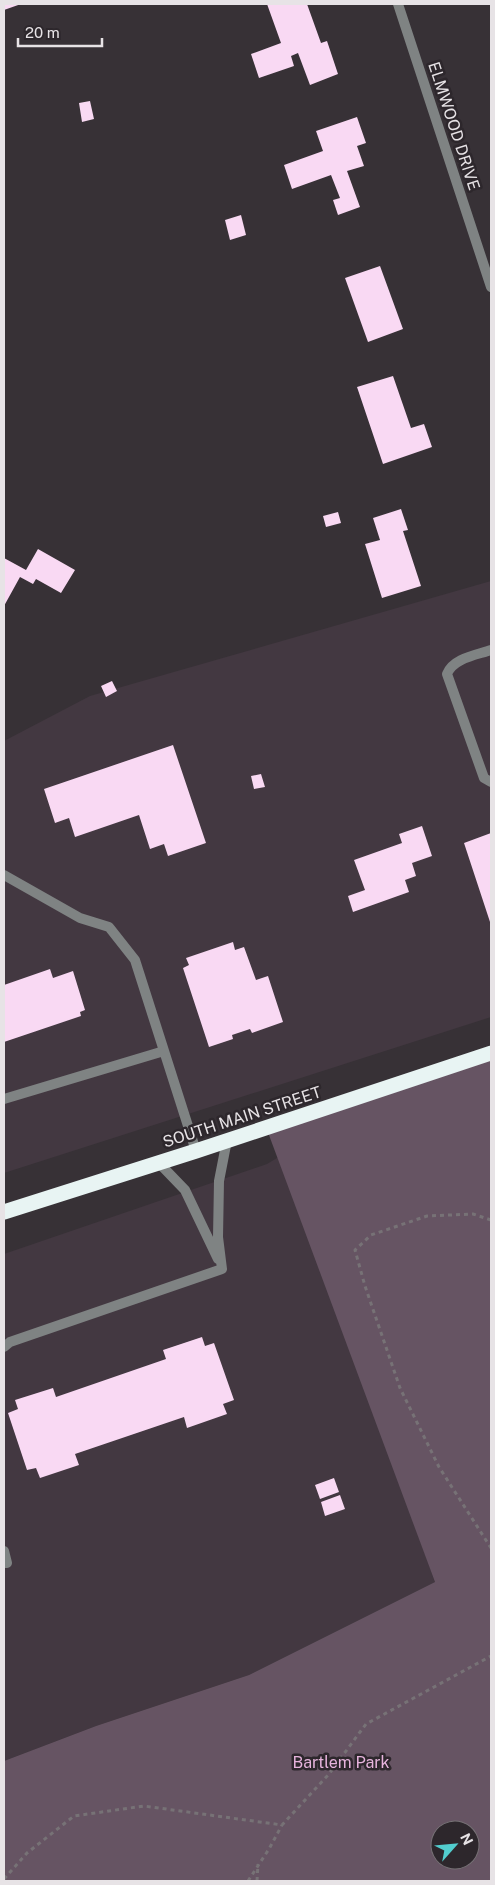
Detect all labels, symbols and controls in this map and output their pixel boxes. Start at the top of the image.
scale bar [18,15,101,47]
text: 20 m [25,24,60,41]
street label: ELMWOOD DRIVE [424,59,484,193]
street label: SOUTH MAIN STREET [160,1082,324,1152]
park label: Bartlem Park [292,1753,390,1772]
north arrow [430,1820,480,1870]
text: N [457,1831,476,1848]

